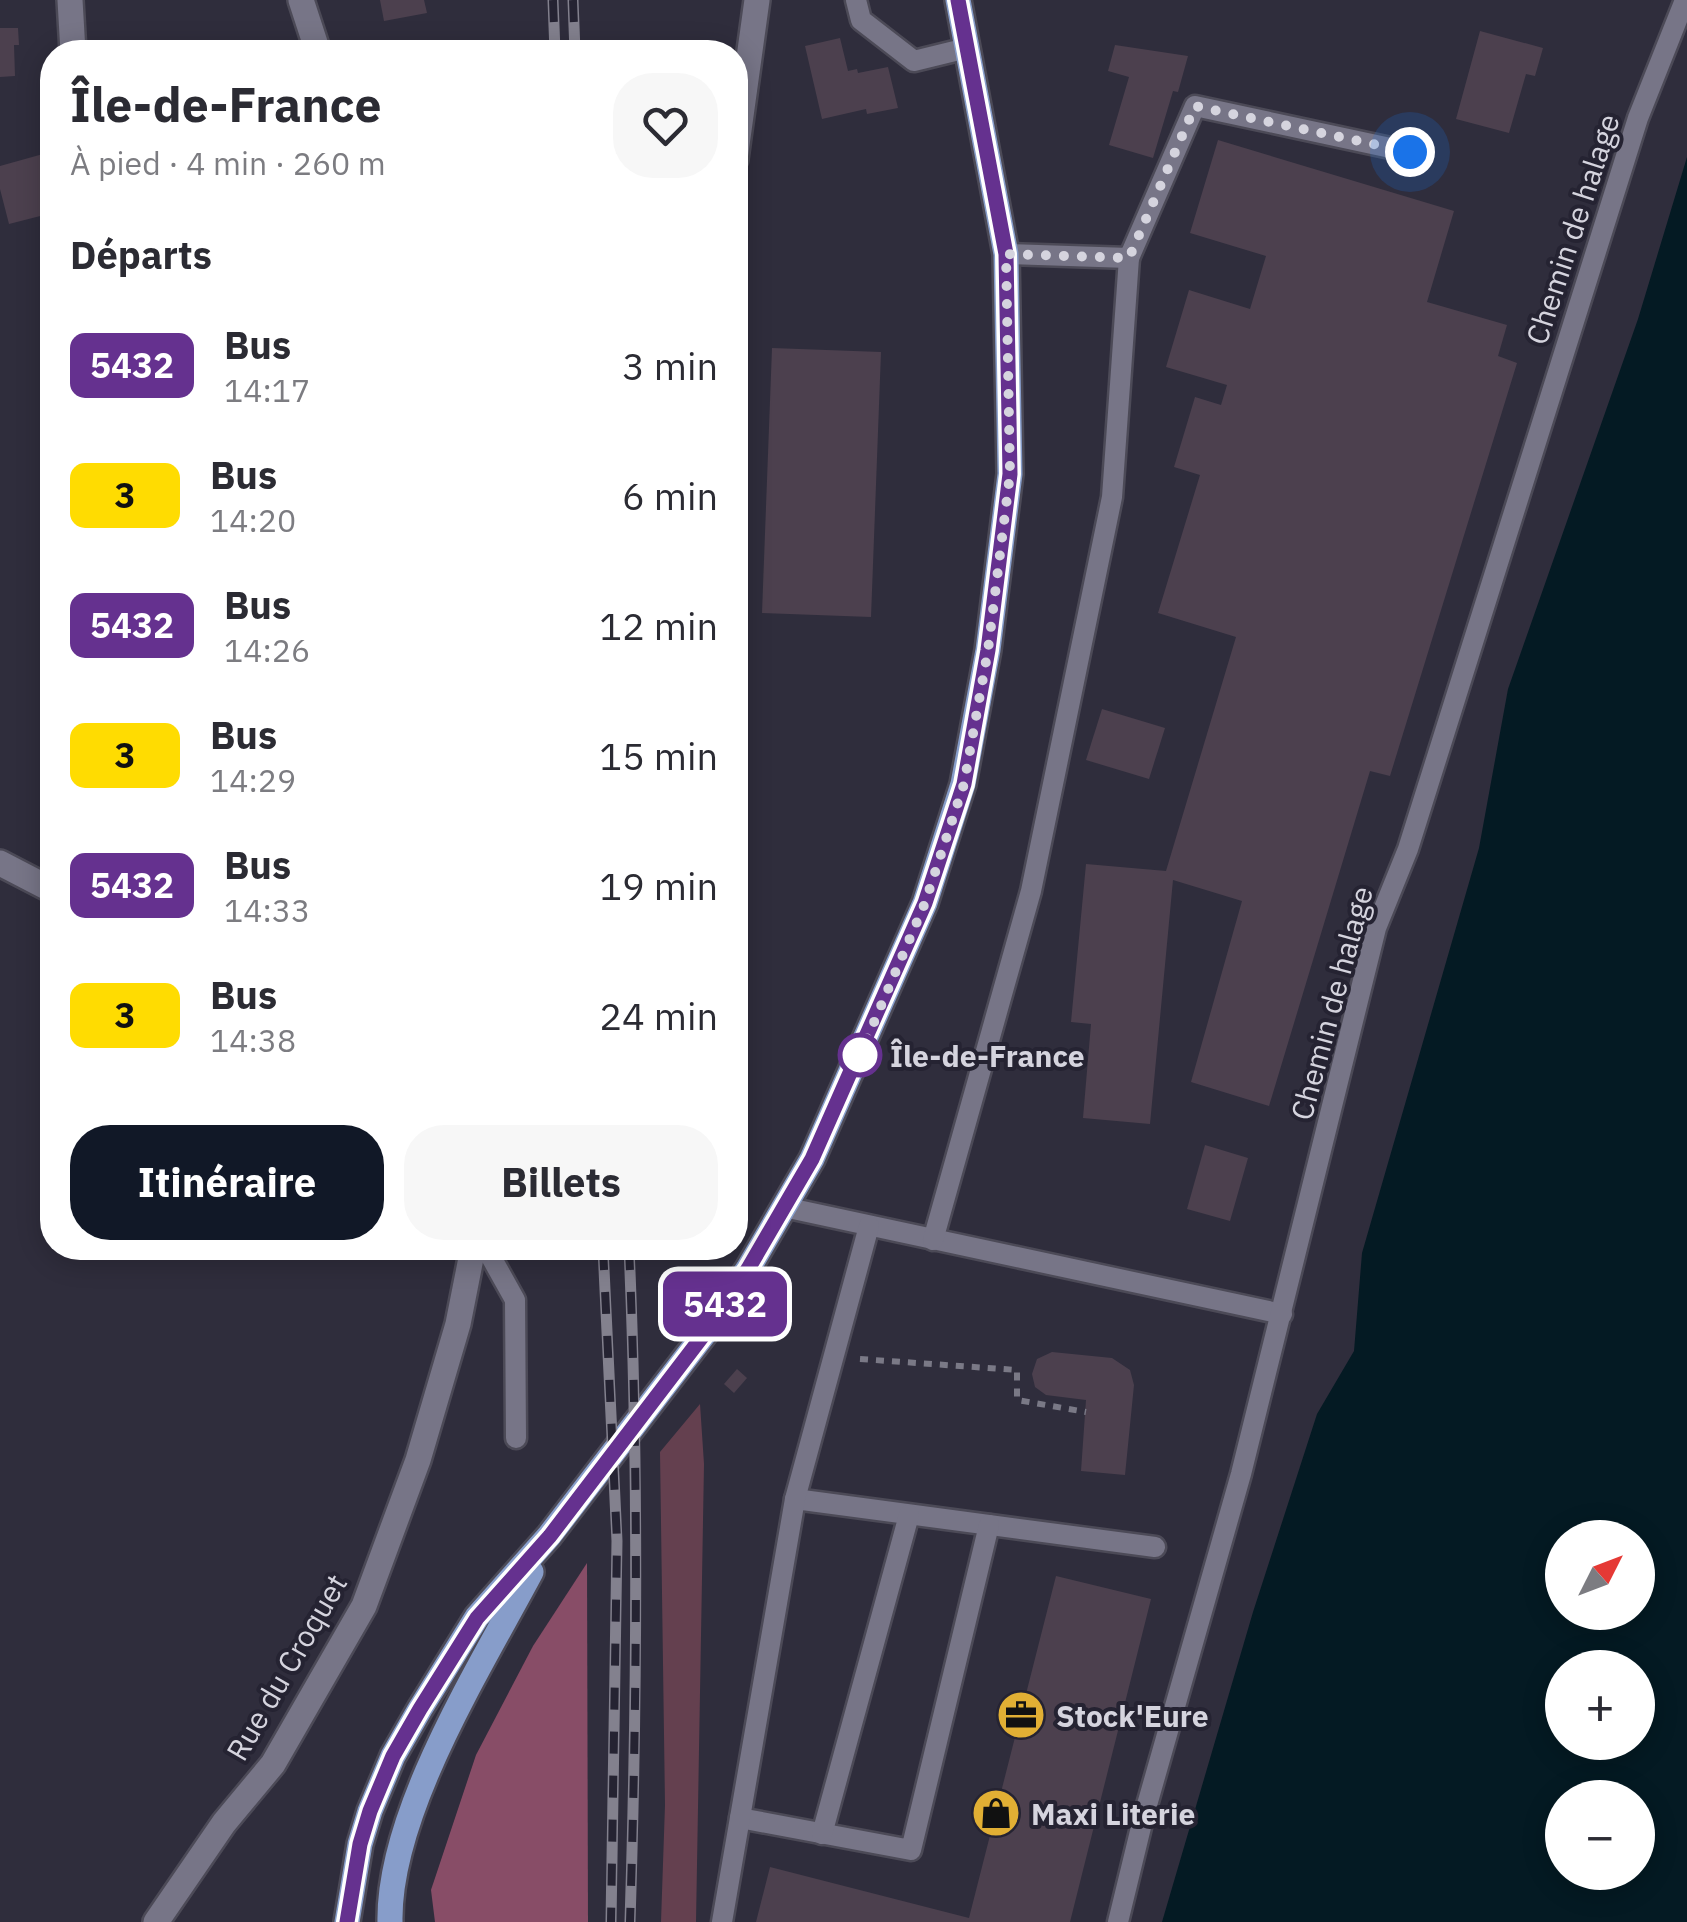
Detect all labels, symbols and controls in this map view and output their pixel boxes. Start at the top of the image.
text: Île-de-France [70,73,381,135]
button: heart [613,73,718,178]
street label: Chemin de halage [1516,109,1628,349]
your location [1385,127,1435,177]
text: À pied · 4 min · 260 m [70,142,386,184]
text: Départs [70,230,212,279]
text: Bus [224,320,291,369]
text: 3 min [622,341,718,390]
text: 5432 [90,342,174,388]
text: 14:17 [224,369,310,411]
text: Bus [210,450,277,499]
text: 6 min [622,471,718,520]
text: 3 [114,472,136,518]
text: 14:20 [210,499,296,541]
text: Bus [224,580,291,629]
text: 12 min [599,601,718,650]
text: 5432 [90,602,174,648]
text: 14:26 [224,629,310,671]
text: Bus [210,710,277,759]
text: 15 min [599,731,718,780]
text: 3 [114,732,136,778]
text: 14:29 [210,759,296,801]
text: Bus [224,840,291,889]
text: 19 min [599,861,718,910]
text: 5432 [90,862,174,908]
street label: Chemin de halage [1281,882,1381,1124]
text: 14:33 [224,889,310,931]
text: Bus [210,970,277,1019]
text: 24 min [599,991,718,1040]
text: 3 [114,992,136,1038]
text: 14:38 [210,1019,296,1061]
marker: Île-de-France [839,1034,881,1076]
place label: Île-de-France [890,1036,1085,1075]
button: Itinéraire [70,1125,384,1240]
button: Billets [404,1125,718,1240]
line badge: 5432 [655,1272,795,1336]
text: 5432 [683,1281,767,1327]
north arrow [1545,1520,1655,1630]
map controls [1545,1520,1655,1890]
street label: Rue du Croquet [217,1567,355,1767]
button: + [1545,1650,1655,1760]
office icon: Stock'Eure [995,1689,1047,1741]
place label: Stock'Eure [1056,1696,1209,1735]
button: − [1545,1780,1655,1890]
shop icon: Maxi Literie [970,1787,1022,1839]
place label: Maxi Literie [1031,1794,1195,1833]

